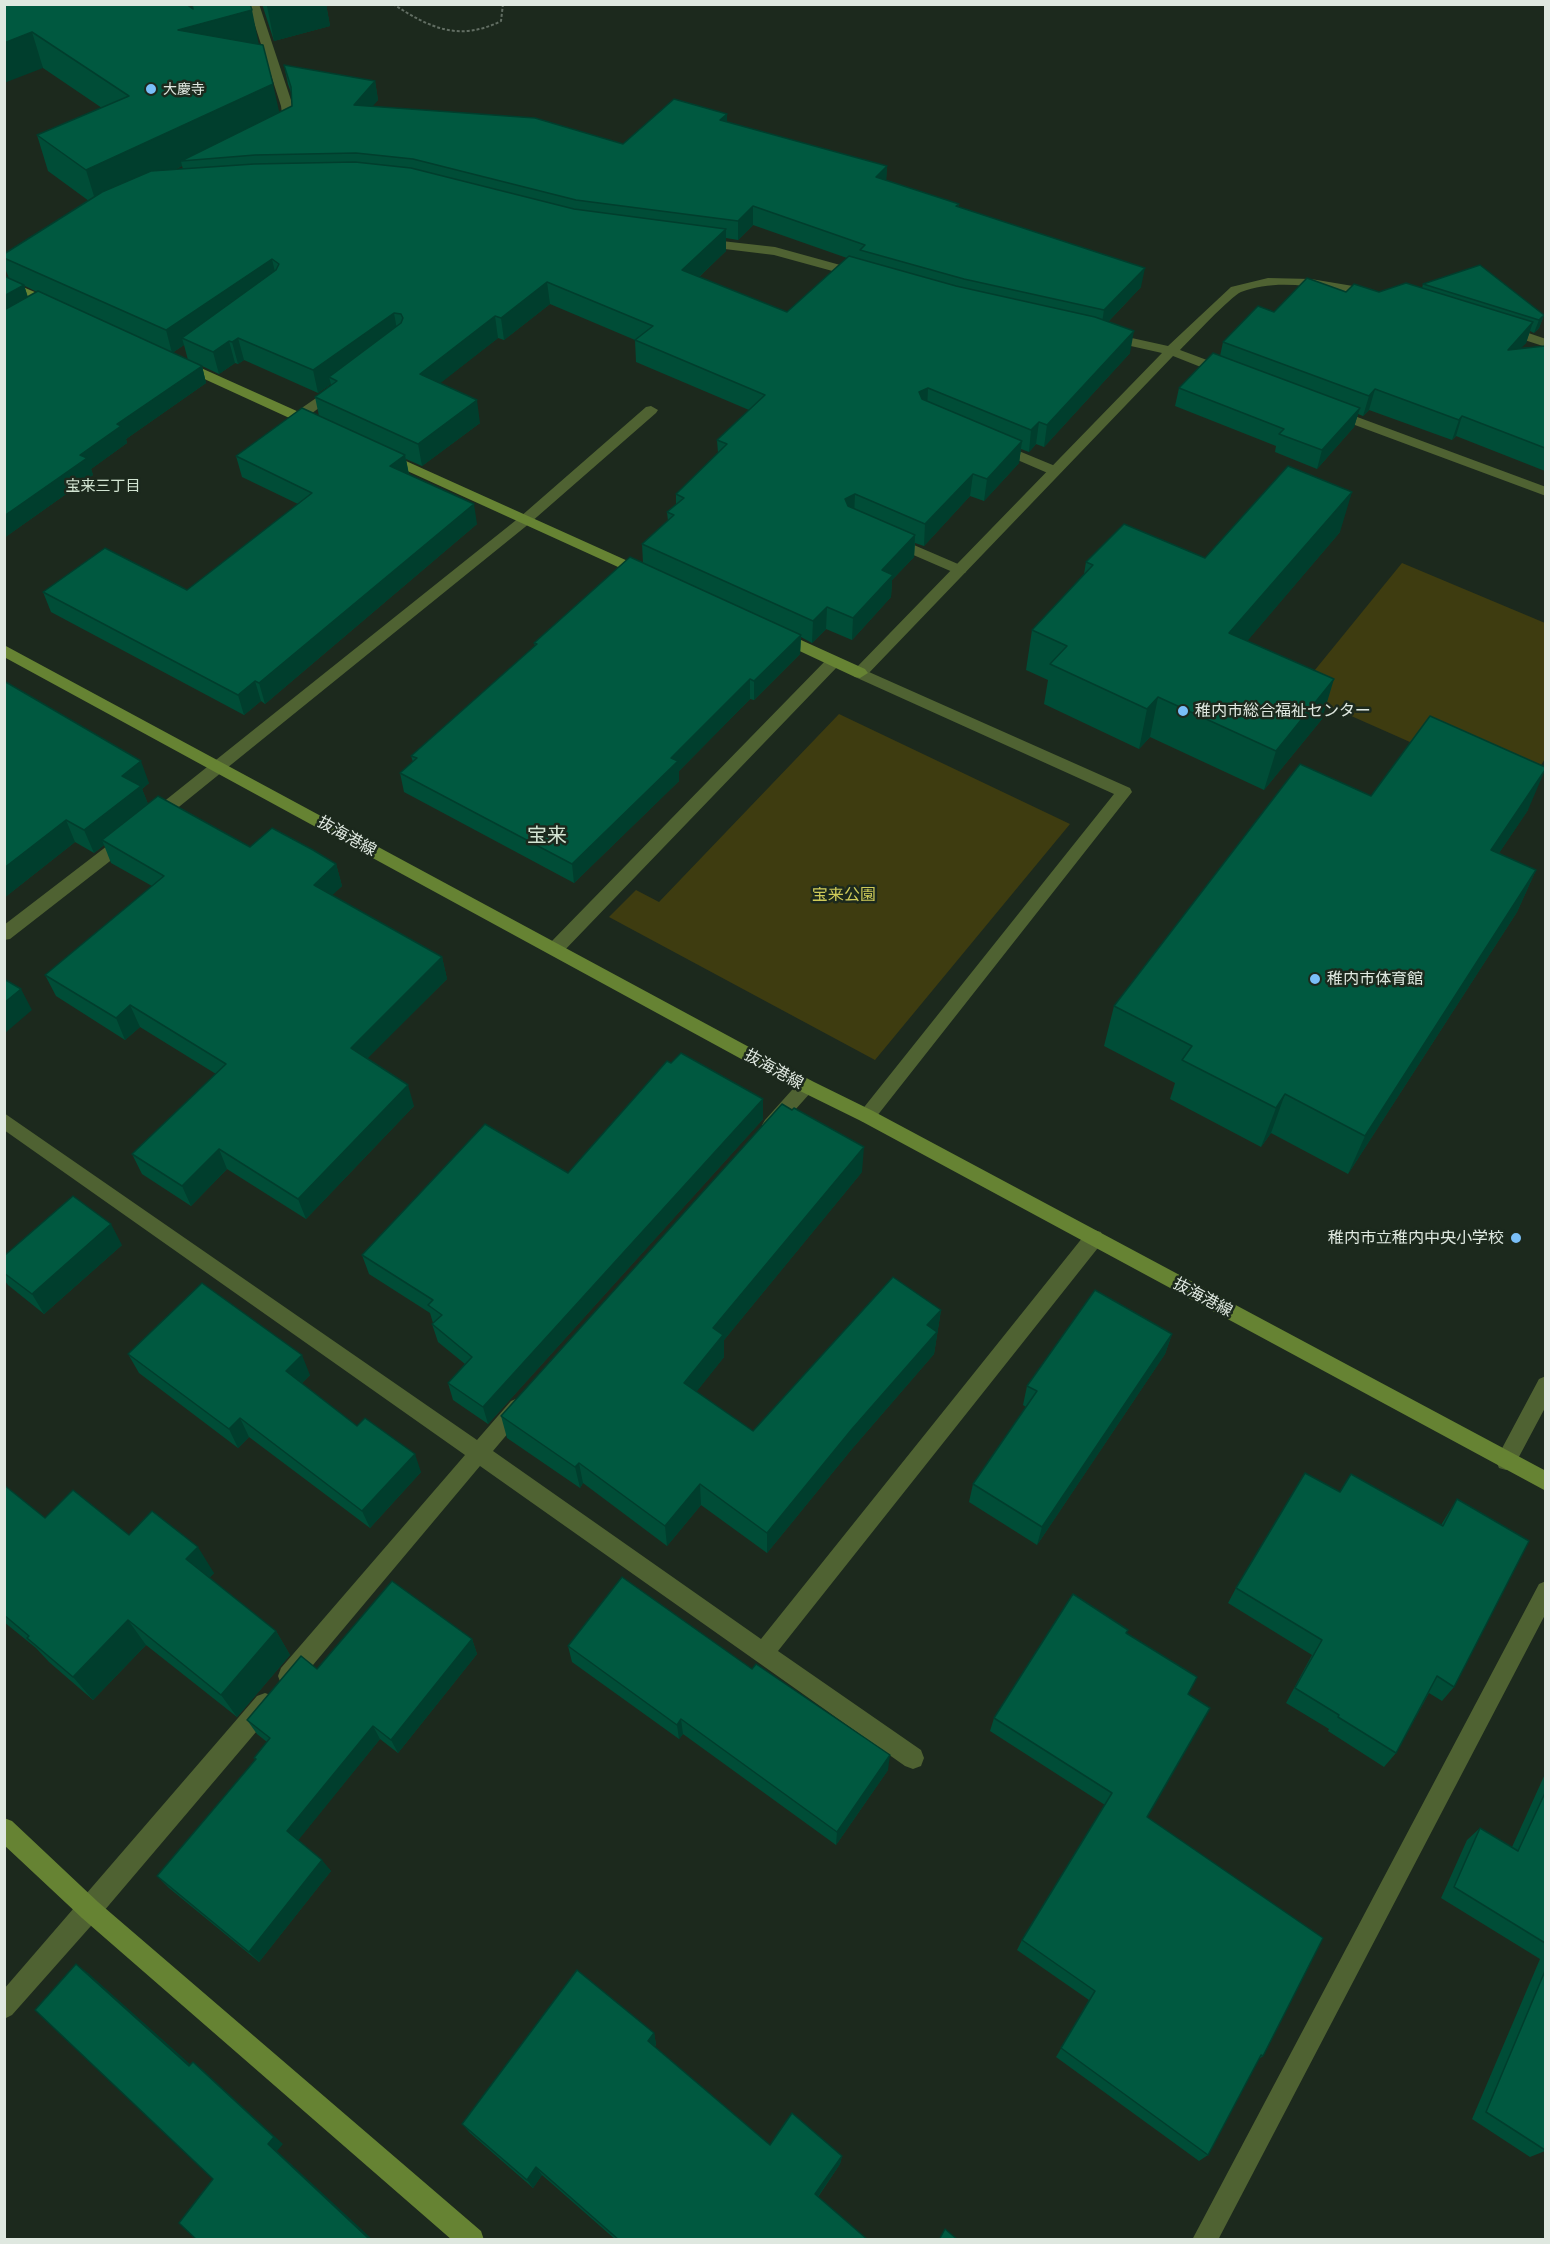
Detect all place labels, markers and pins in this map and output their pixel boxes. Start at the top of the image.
place label: 大慶寺 [163,81,205,97]
marker: 大慶寺 [144,82,158,96]
place label: 稚内市総合福祉センター [1195,701,1371,721]
marker: 稚内市総合福祉センター [1176,704,1190,718]
place label: 稚内市体育館 [1327,969,1423,989]
marker: 稚内市体育館 [1308,972,1322,986]
place label: 稚内市立稚内中央小学校 [1328,1228,1504,1248]
marker: 稚内市立稚内中央小学校 [1509,1231,1523,1245]

